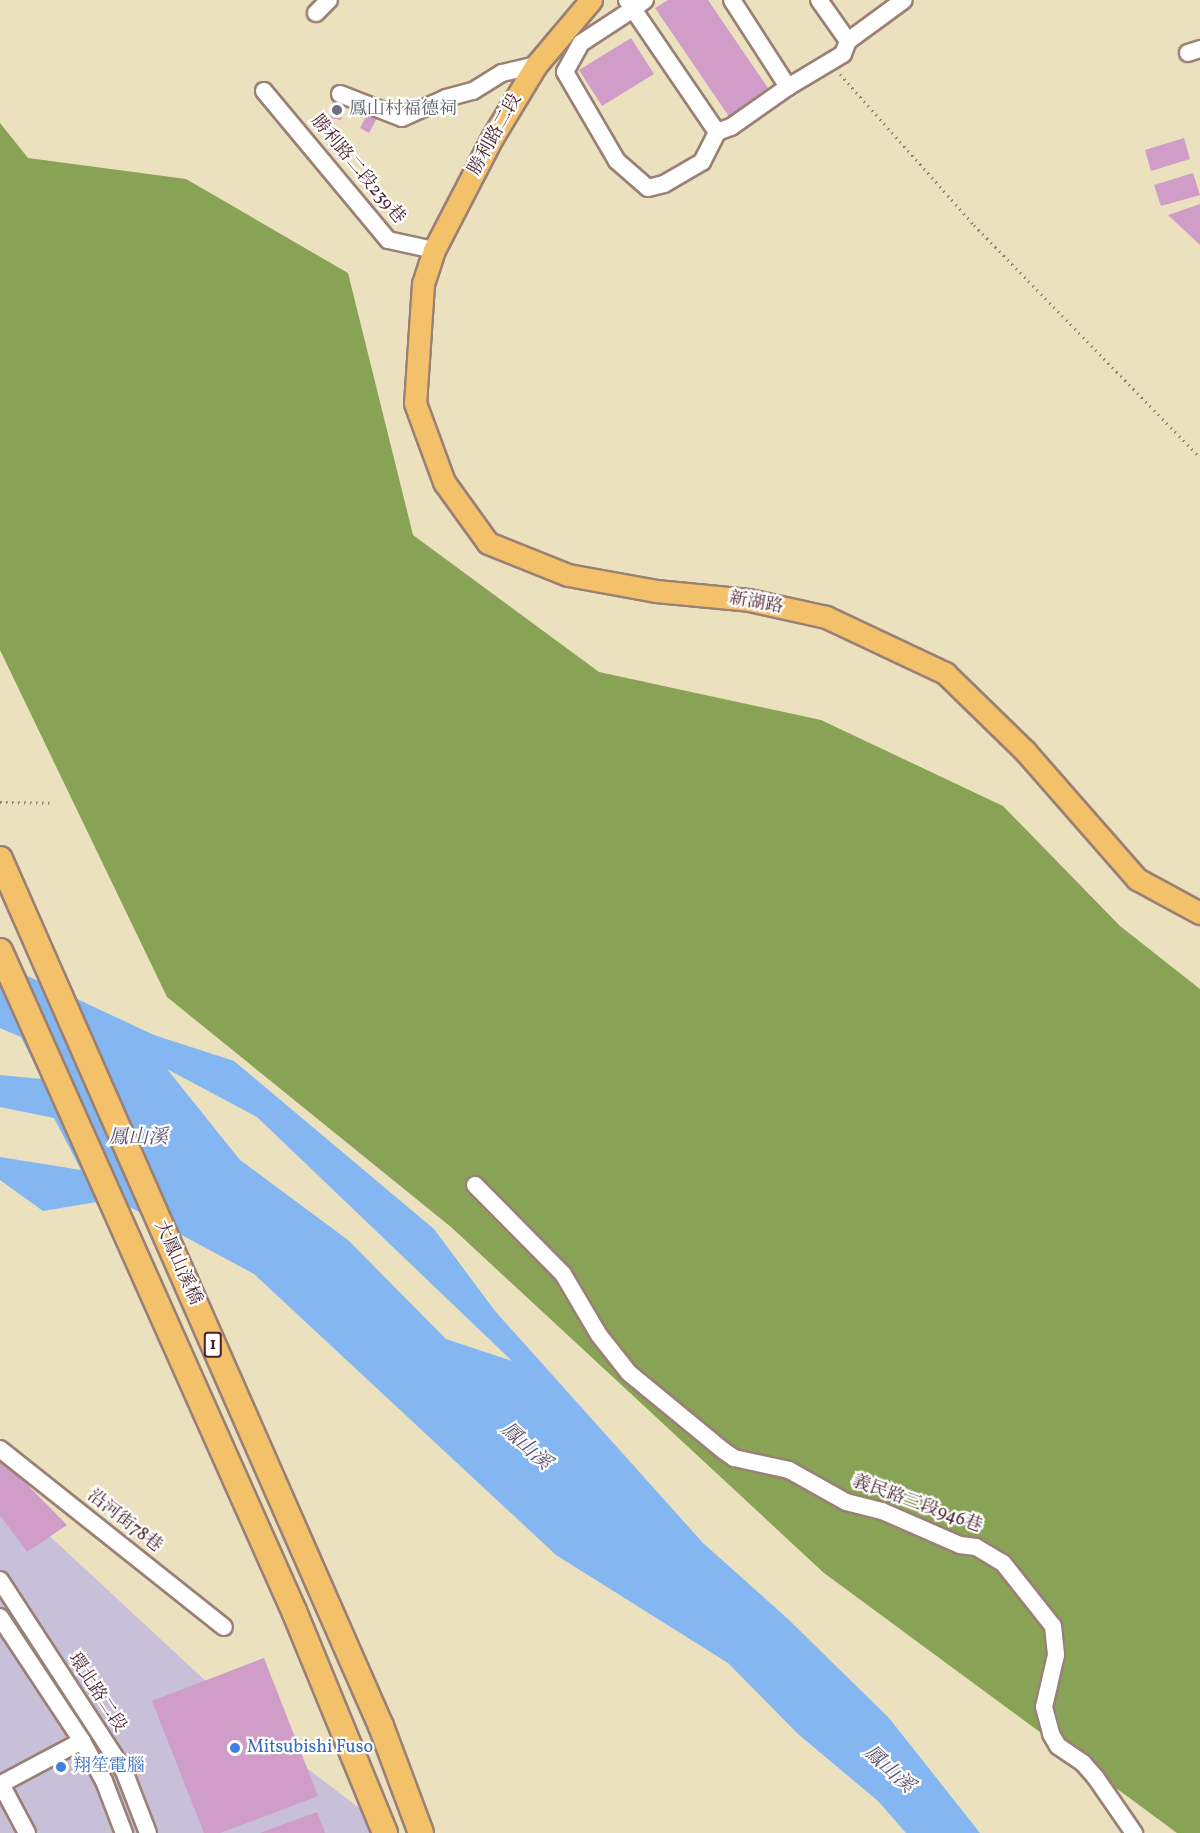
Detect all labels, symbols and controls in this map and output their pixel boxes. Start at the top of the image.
street label: 勝利路二段 [465,90,527,180]
place label: 鳳山村福德祠 [349,99,457,121]
marker: 鳳山村福德祠 [330,103,344,117]
street label: 勝利路二段239巷 [305,111,409,229]
street label: 新湖路 [728,589,784,619]
water label: 鳳山溪 [108,1126,168,1150]
street label: 大鳳山溪橋 [149,1217,205,1309]
road number: 1 [202,1332,224,1358]
water label: 鳳山溪 [495,1418,555,1476]
street label: 義民路三段946巷 [849,1471,985,1539]
street label: 沿河街78巷 [82,1486,166,1558]
street label: 環北路二段 [62,1649,130,1737]
place label: Mitsubishi Fuso [247,1737,373,1759]
marker: Mitsubishi Fuso [228,1741,242,1755]
water label: 鳳山溪 [858,1741,918,1799]
place label: 翔笙電腦 [73,1756,145,1778]
marker: 翔笙電腦 [54,1760,68,1774]

